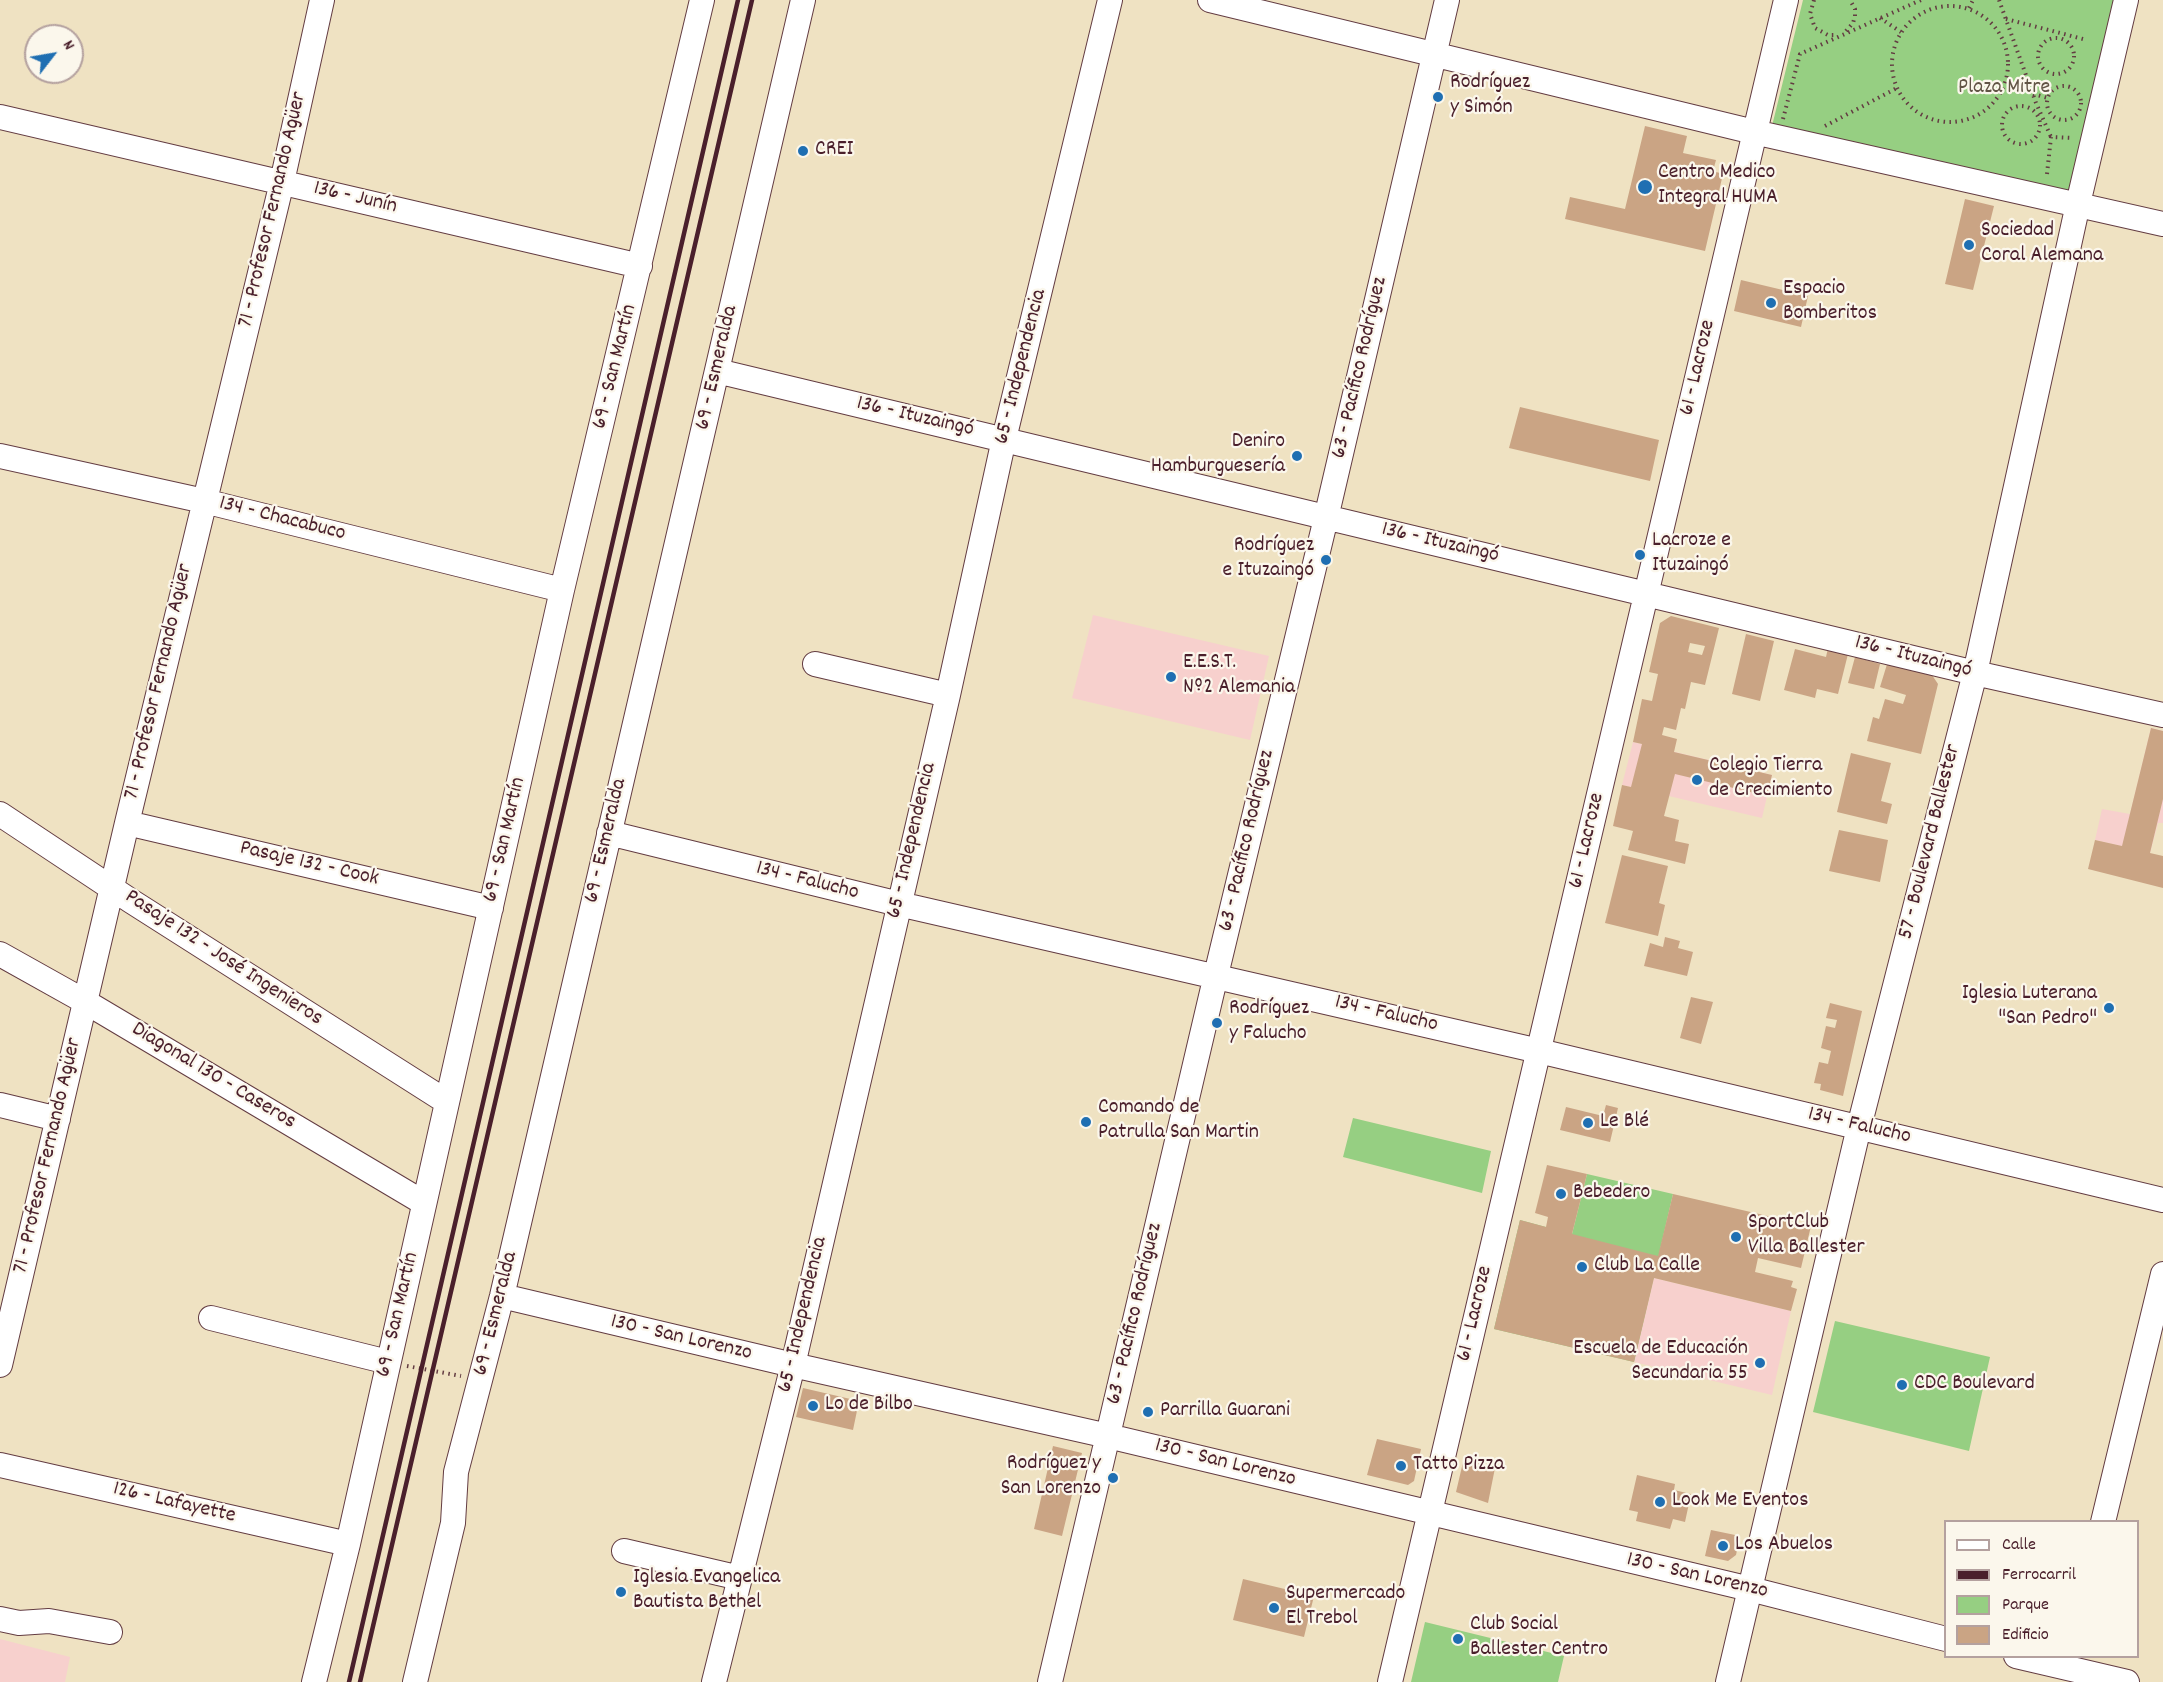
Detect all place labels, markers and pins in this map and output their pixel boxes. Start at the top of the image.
place label: Rodríguez y Simón [1450,71,1530,122]
marker: Rodríguez y Simón [1431,90,1445,104]
place label: CREI [815,138,853,164]
marker: CREI [796,144,810,158]
place label: Centro Medico Integral HUMA [1658,161,1778,212]
marker: Centro Medico Integral HUMA [1636,178,1654,196]
place label: Sociedad Coral Alemana [1981,219,2103,270]
marker: Sociedad Coral Alemana [1962,238,1976,252]
place label: Espacio Bomberitos [1783,277,1877,328]
marker: Espacio Bomberitos [1764,296,1778,310]
place label: Deniro Hamburguesería [1151,430,1285,482]
marker: Deniro Hamburguesería [1290,449,1304,463]
place label: Lacroze e Ituzaingó [1652,529,1731,580]
place label: Rodríguez e Ituzaingó [1223,534,1314,586]
marker: Lacroze e Ituzaingó [1633,548,1647,562]
marker: Rodríguez e Ituzaingó [1319,553,1333,567]
place label: E.E.S.T. Nº2 Alemania [1183,651,1295,702]
marker: E.E.S.T. Nº2 Alemania [1164,670,1178,684]
place label: Colegio Tierra de Crecimiento [1709,754,1833,806]
marker: Colegio Tierra de Crecimiento [1690,773,1704,787]
place label: Iglesia Luterana "San Pedro" [1962,982,2097,1034]
place label: Rodríguez y Falucho [1229,997,1309,1048]
marker: Iglesia Luterana "San Pedro" [2102,1001,2116,1015]
marker: Rodríguez y Falucho [1210,1016,1224,1030]
place label: Comando de Patrulla San Martin [1098,1096,1259,1148]
place label: Le Blé [1600,1110,1649,1136]
marker: Comando de Patrulla San Martin [1079,1115,1093,1129]
marker: Le Blé [1581,1116,1595,1130]
place label: Bebedero [1573,1181,1650,1207]
marker: Bebedero [1554,1187,1568,1201]
place label: SportClub Villa Ballester [1748,1211,1865,1262]
marker: SportClub Villa Ballester [1729,1230,1743,1244]
place label: Club La Calle [1594,1254,1700,1280]
marker: Club La Calle [1575,1260,1589,1274]
place label: Escuela de Educación Secundaria 55 [1573,1337,1748,1388]
marker: Escuela de Educación Secundaria 55 [1753,1356,1767,1370]
place label: CDC Boulevard [1914,1372,2035,1398]
marker: CDC Boulevard [1895,1378,1909,1392]
place label: Lo de Bilbo [825,1393,913,1419]
marker: Lo de Bilbo [806,1399,820,1413]
place label: Parrilla Guarani [1160,1399,1290,1425]
marker: Parrilla Guarani [1141,1405,1155,1419]
place label: Rodríguez y San Lorenzo [1001,1452,1101,1504]
place label: Tatto Pizza [1413,1453,1504,1479]
marker: Tatto Pizza [1394,1459,1408,1473]
marker: Rodríguez y San Lorenzo [1106,1471,1120,1485]
place label: Look Me Eventos [1672,1489,1808,1515]
marker: Look Me Eventos [1653,1495,1667,1509]
place label: Los Abuelos [1735,1533,1833,1559]
marker: Los Abuelos [1716,1539,1730,1553]
place label: Iglesia Evangelica Bautista Bethel [633,1566,780,1618]
place label: Supermercado El Trebol [1286,1582,1405,1634]
marker: Iglesia Evangelica Bautista Bethel [614,1585,628,1599]
marker: Supermercado El Trebol [1267,1601,1281,1615]
place label: Club Social Ballester Centro [1470,1613,1608,1664]
marker: Club Social Ballester Centro [1451,1632,1465,1646]

